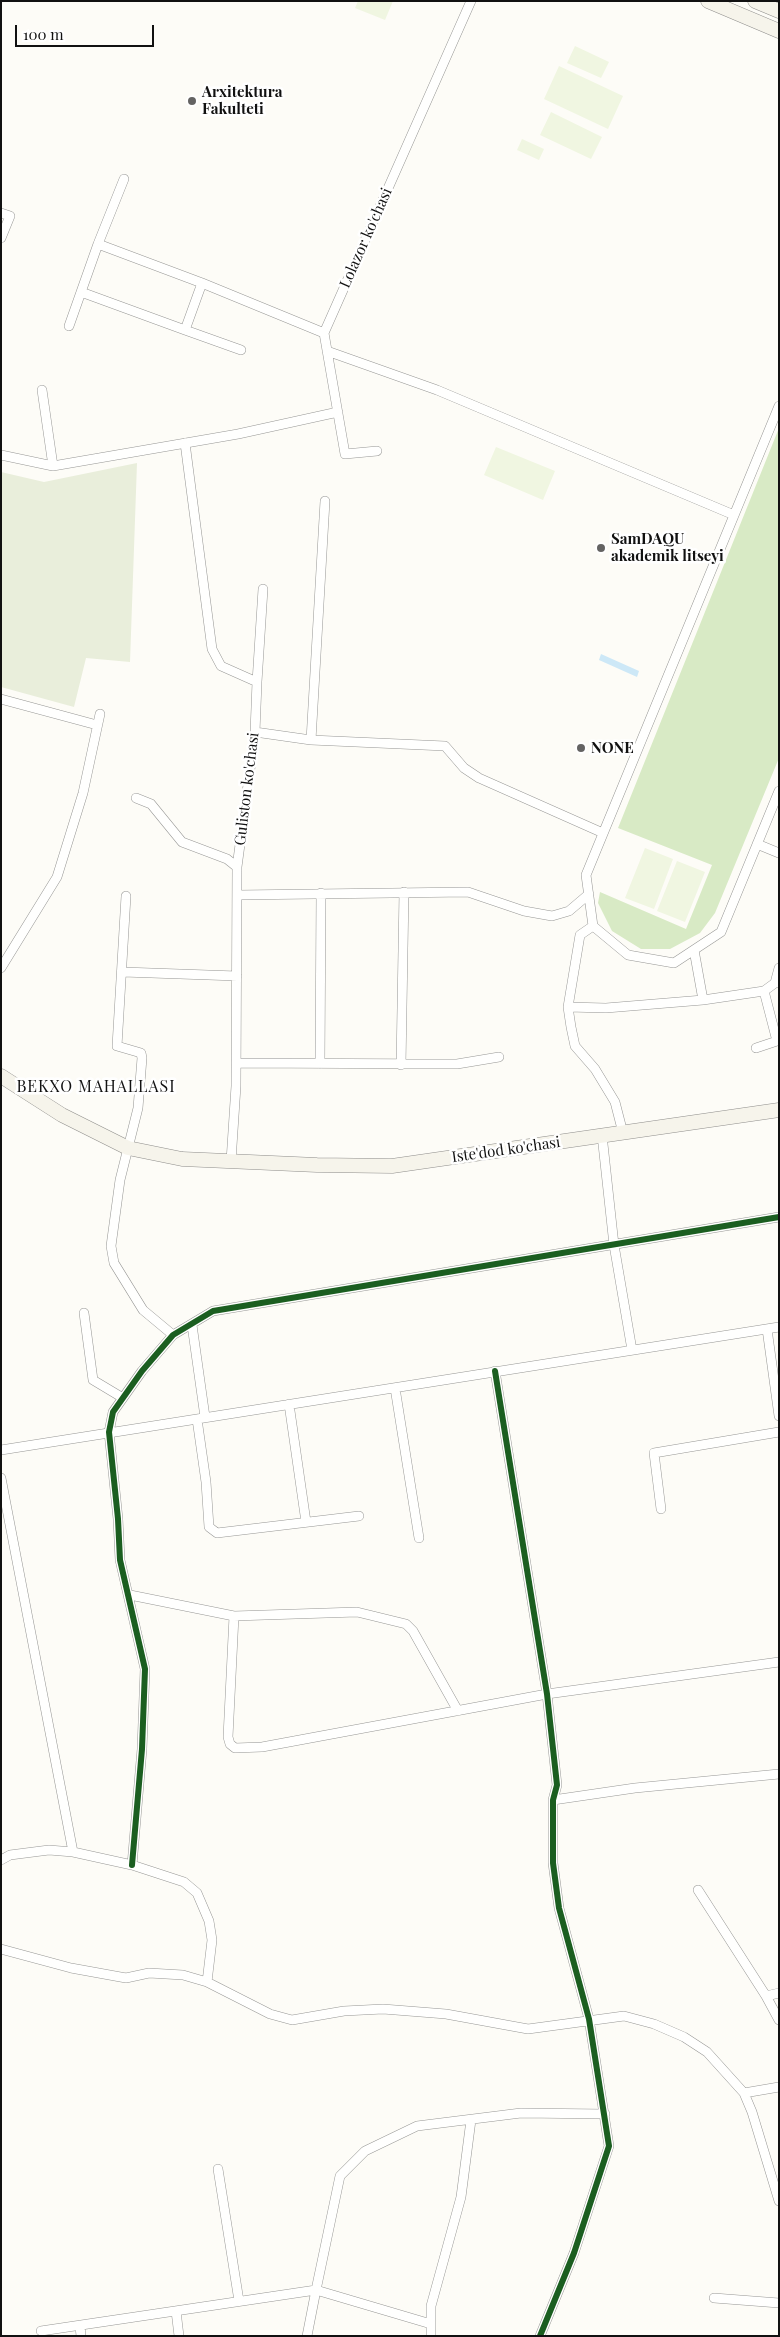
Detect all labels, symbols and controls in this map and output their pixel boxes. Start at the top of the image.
scale bar [18,15,156,47]
text: 100 m [23,24,64,44]
place label: Arxitektura Fakulteti [202,83,282,118]
marker: Arxitektura Fakulteti [186,95,198,107]
street label: Lolazor ko'chasi [336,185,396,291]
place label: SamDAQU akademik litseyi [611,530,724,565]
marker: SamDAQU akademik litseyi [595,542,607,554]
street label: Guliston ko'chasi [231,731,263,847]
place label: NONE [591,739,634,757]
marker: NONE [575,742,587,754]
district label: BEKXO MAHALLASI [15,1077,177,1097]
street label: Iste'dod ko'chasi [451,1133,561,1167]

